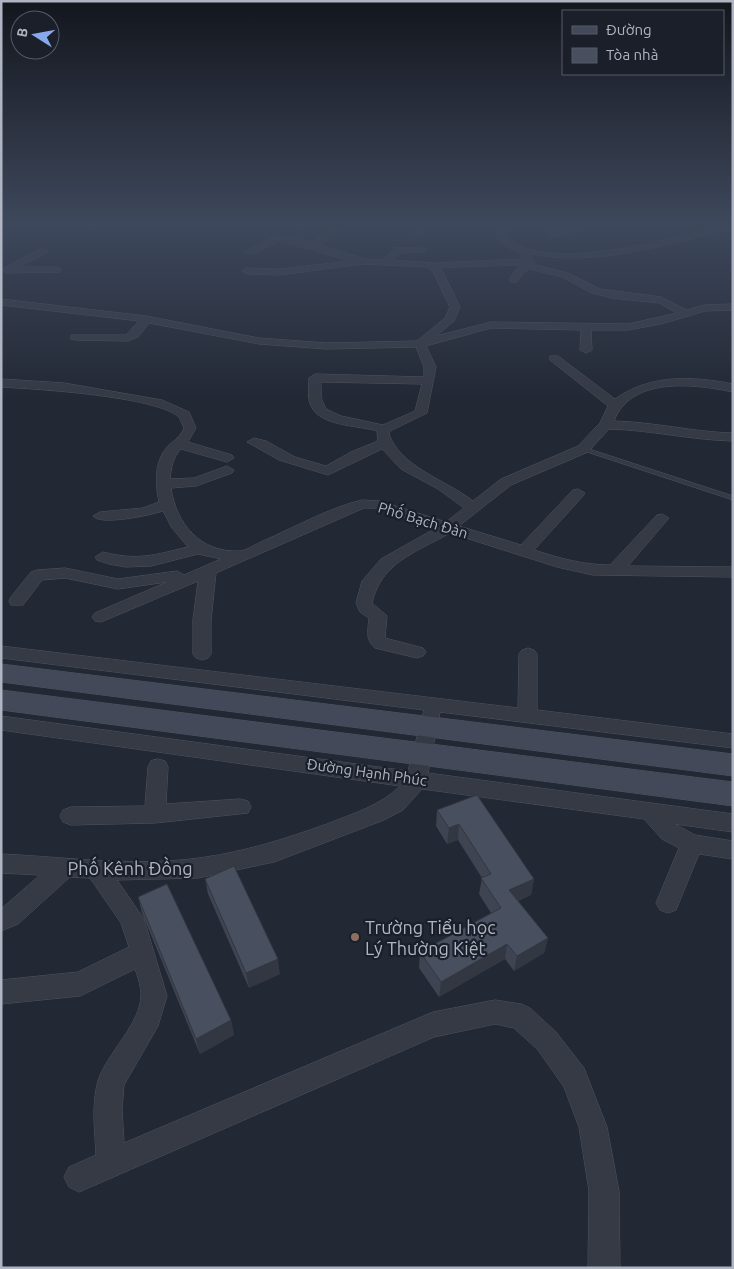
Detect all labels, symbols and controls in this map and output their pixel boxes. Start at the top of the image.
north arrow [10,10,60,60]
legend [562,10,724,75]
text: Đường [606,21,652,38]
text: B [13,26,31,39]
text: Tòa nhà [606,46,658,63]
street label: Phố Bạch Đàn [376,497,470,542]
street label: Đường Hạnh Phúc [306,755,428,789]
street label: Phố Kênh Đồng [67,856,193,878]
place label: Trường Tiểu học Lý Thường Kiệt [365,917,496,958]
marker: Trường Tiểu học Lý Thường Kiệt [349,931,361,943]

